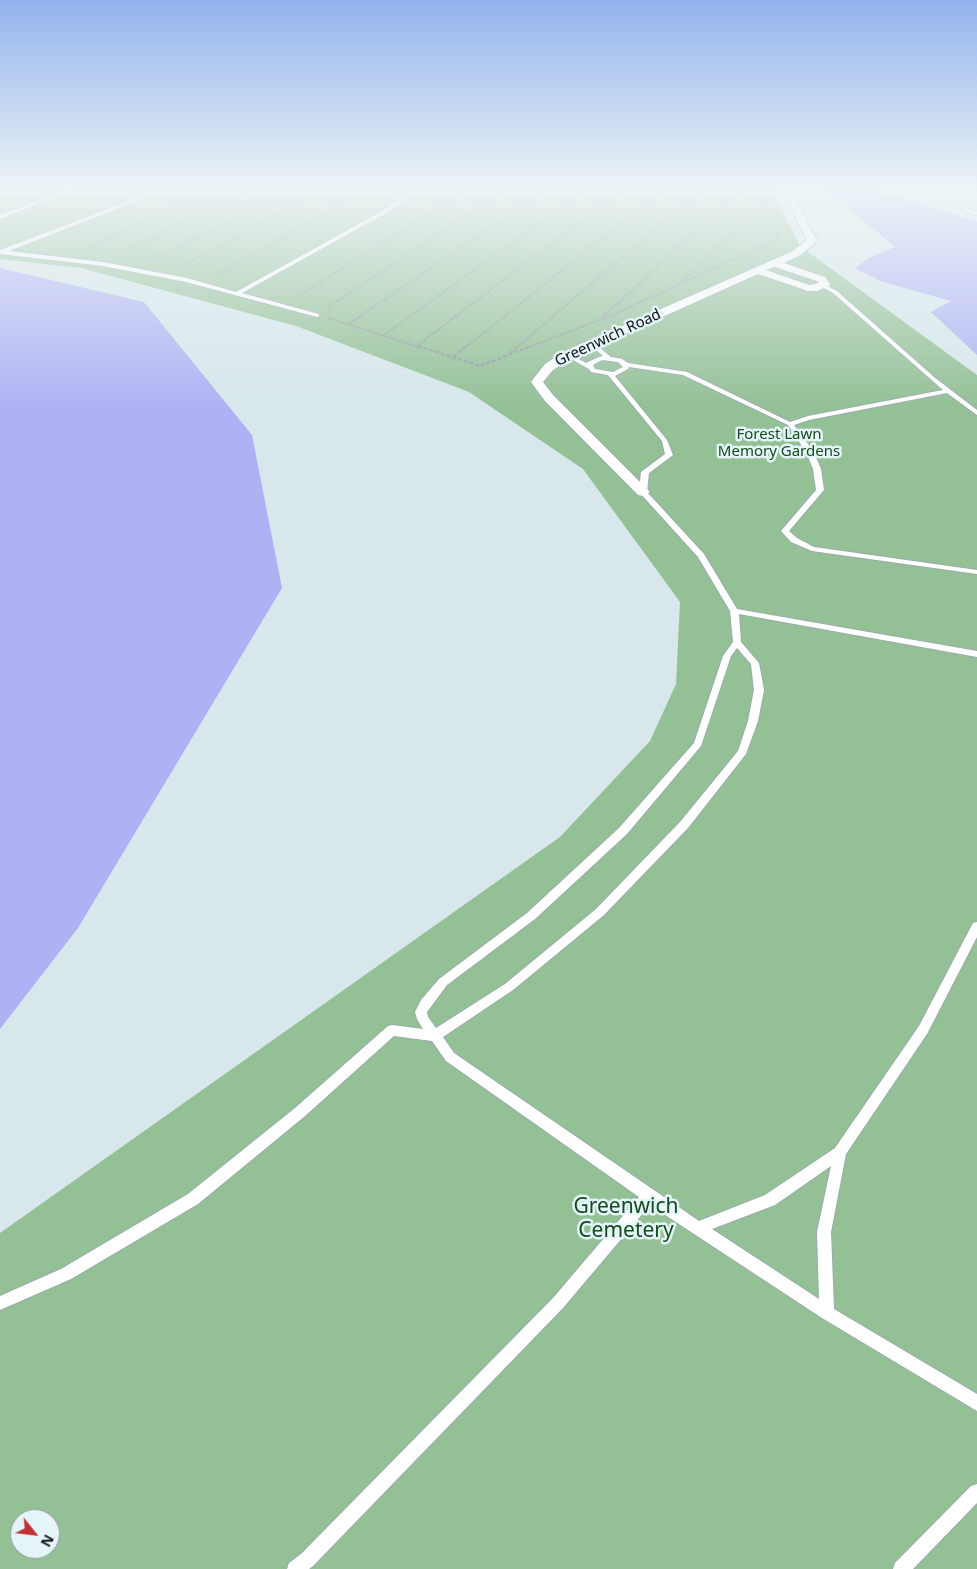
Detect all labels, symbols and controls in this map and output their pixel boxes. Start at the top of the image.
street label: Greenwich Road [552,306,664,370]
park label: Forest Lawn Memory Gardens [718,426,840,461]
park label: Greenwich Cemetery [573,1194,679,1244]
north arrow [10,1509,60,1559]
text: N [37,1531,59,1551]

